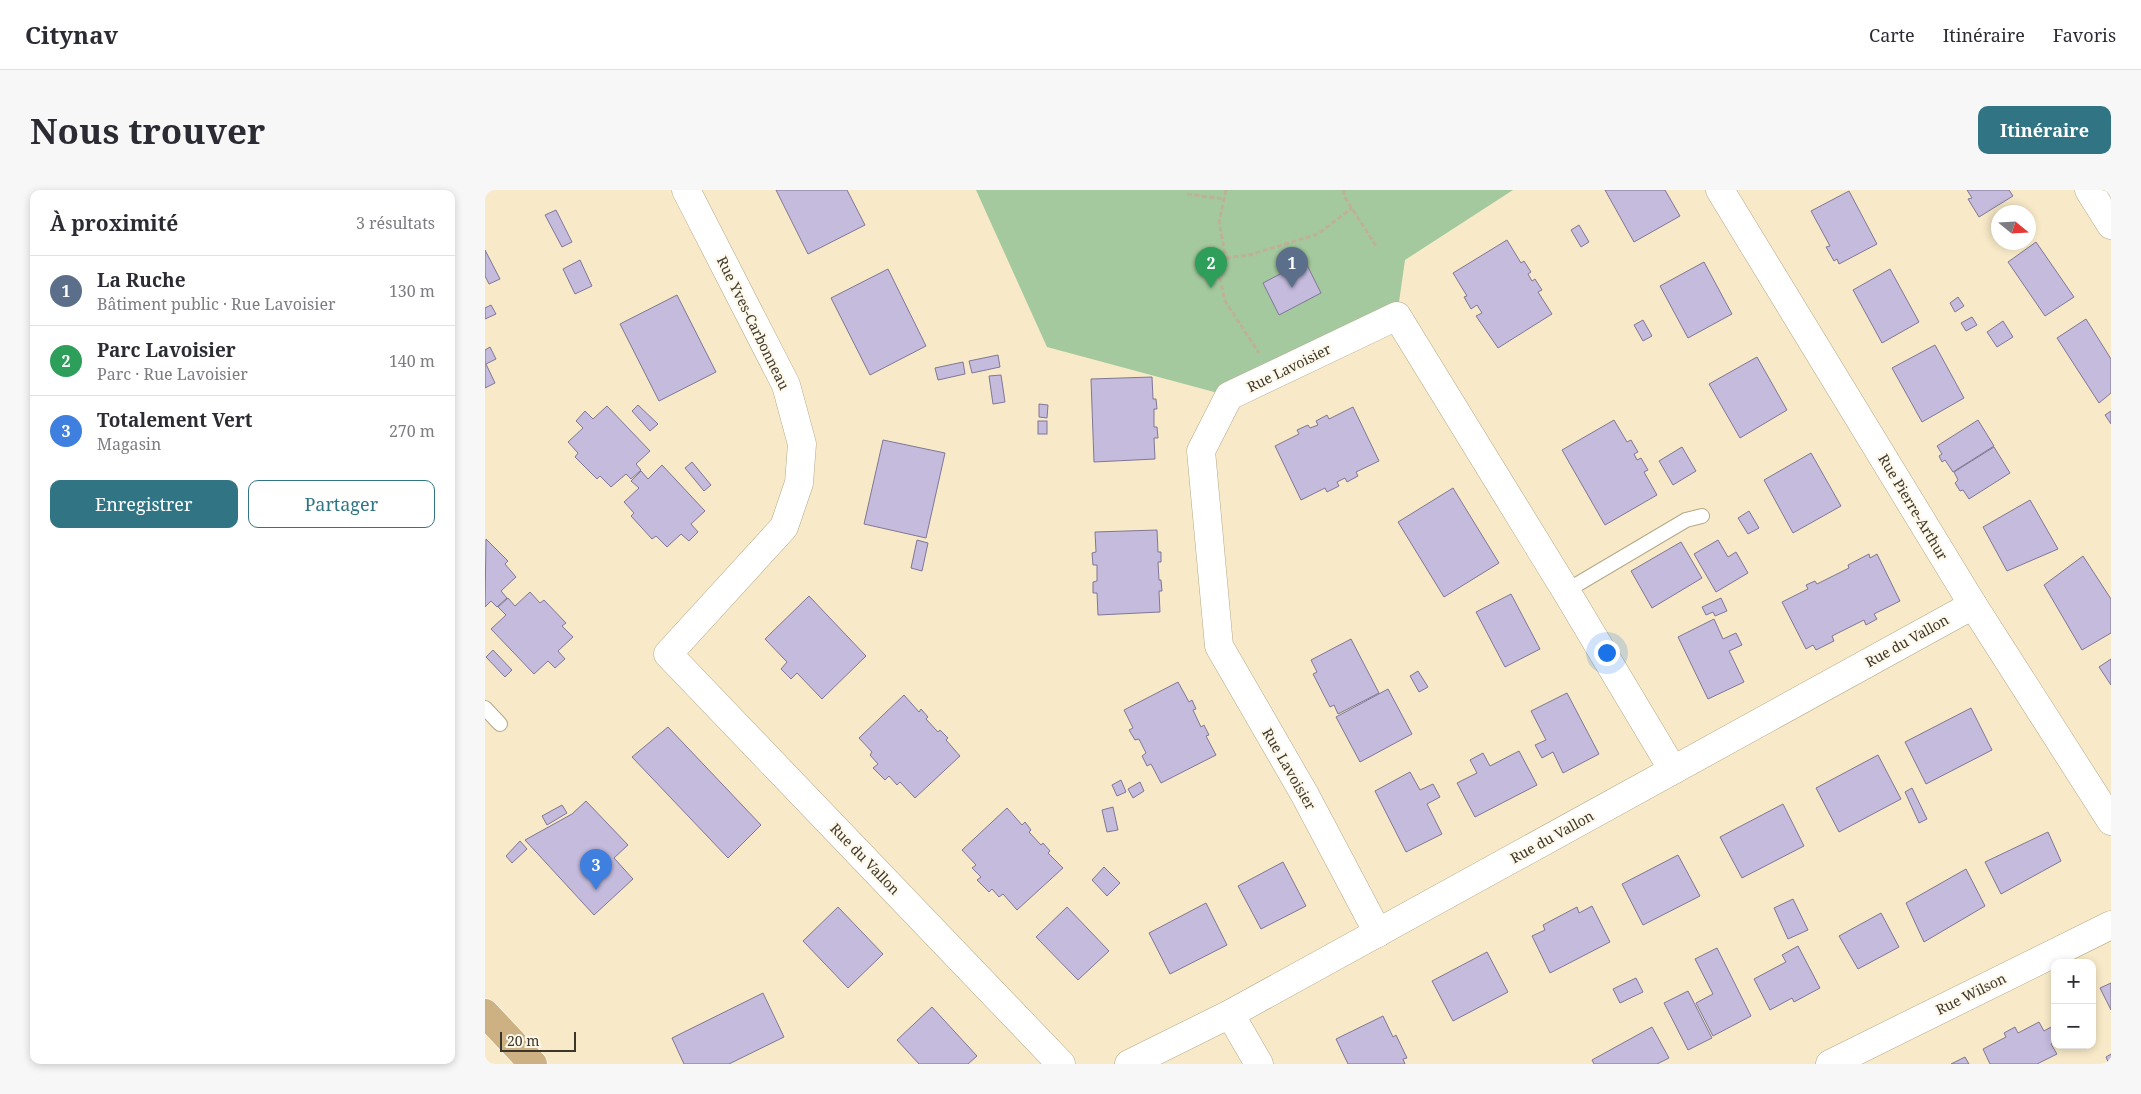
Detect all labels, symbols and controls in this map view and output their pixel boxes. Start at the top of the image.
text: Citynav [25,18,118,51]
text: Carte [1869,23,1915,47]
text: Itinéraire [1943,23,2025,47]
text: Favoris [2053,23,2116,47]
button: Itinéraire [1978,106,2111,154]
text: Nous trouver [30,107,265,154]
north arrow [1991,205,2036,250]
text: À proximité [50,209,178,237]
text: 3 résultats [356,212,435,234]
pin: 2 [1195,247,1227,288]
pin: 1 [1276,247,1308,288]
street label: Rue Yves-Carbonneau [713,253,794,393]
text: La Ruche [97,267,186,293]
text: 1 [61,280,71,302]
text: 130 m [389,280,435,302]
text: Bâtiment public · Rue Lavoisier [97,293,336,315]
text: Parc Lavoisier [97,337,236,363]
street label: Rue Lavoisier [1244,339,1334,396]
text: 2 [61,350,71,372]
text: 140 m [389,350,435,372]
text: Parc · Rue Lavoisier [97,363,248,385]
text: Totalement Vert [97,407,253,433]
text: 3 [61,420,71,442]
text: 270 m [389,420,435,442]
text: Magasin [97,433,161,455]
street label: Rue Pierre-Arthur [1874,450,1953,564]
button: Enregistrer [50,480,238,528]
button: Partager [248,480,435,528]
street label: Rue du Vallon [1862,610,1952,671]
your location [1594,640,1620,666]
street label: Rue Lavoisier [1258,724,1321,813]
street label: Rue du Vallon [1507,806,1597,867]
street label: Rue du Vallon [826,819,904,899]
pin: 3 [580,849,612,890]
map controls [2051,959,2096,1049]
button: + [2051,959,2096,1004]
street label: Rue Wilson [1932,968,2009,1019]
button: − [2051,1004,2096,1049]
scale bar [500,1029,576,1052]
text: 20 m [507,1031,540,1050]

